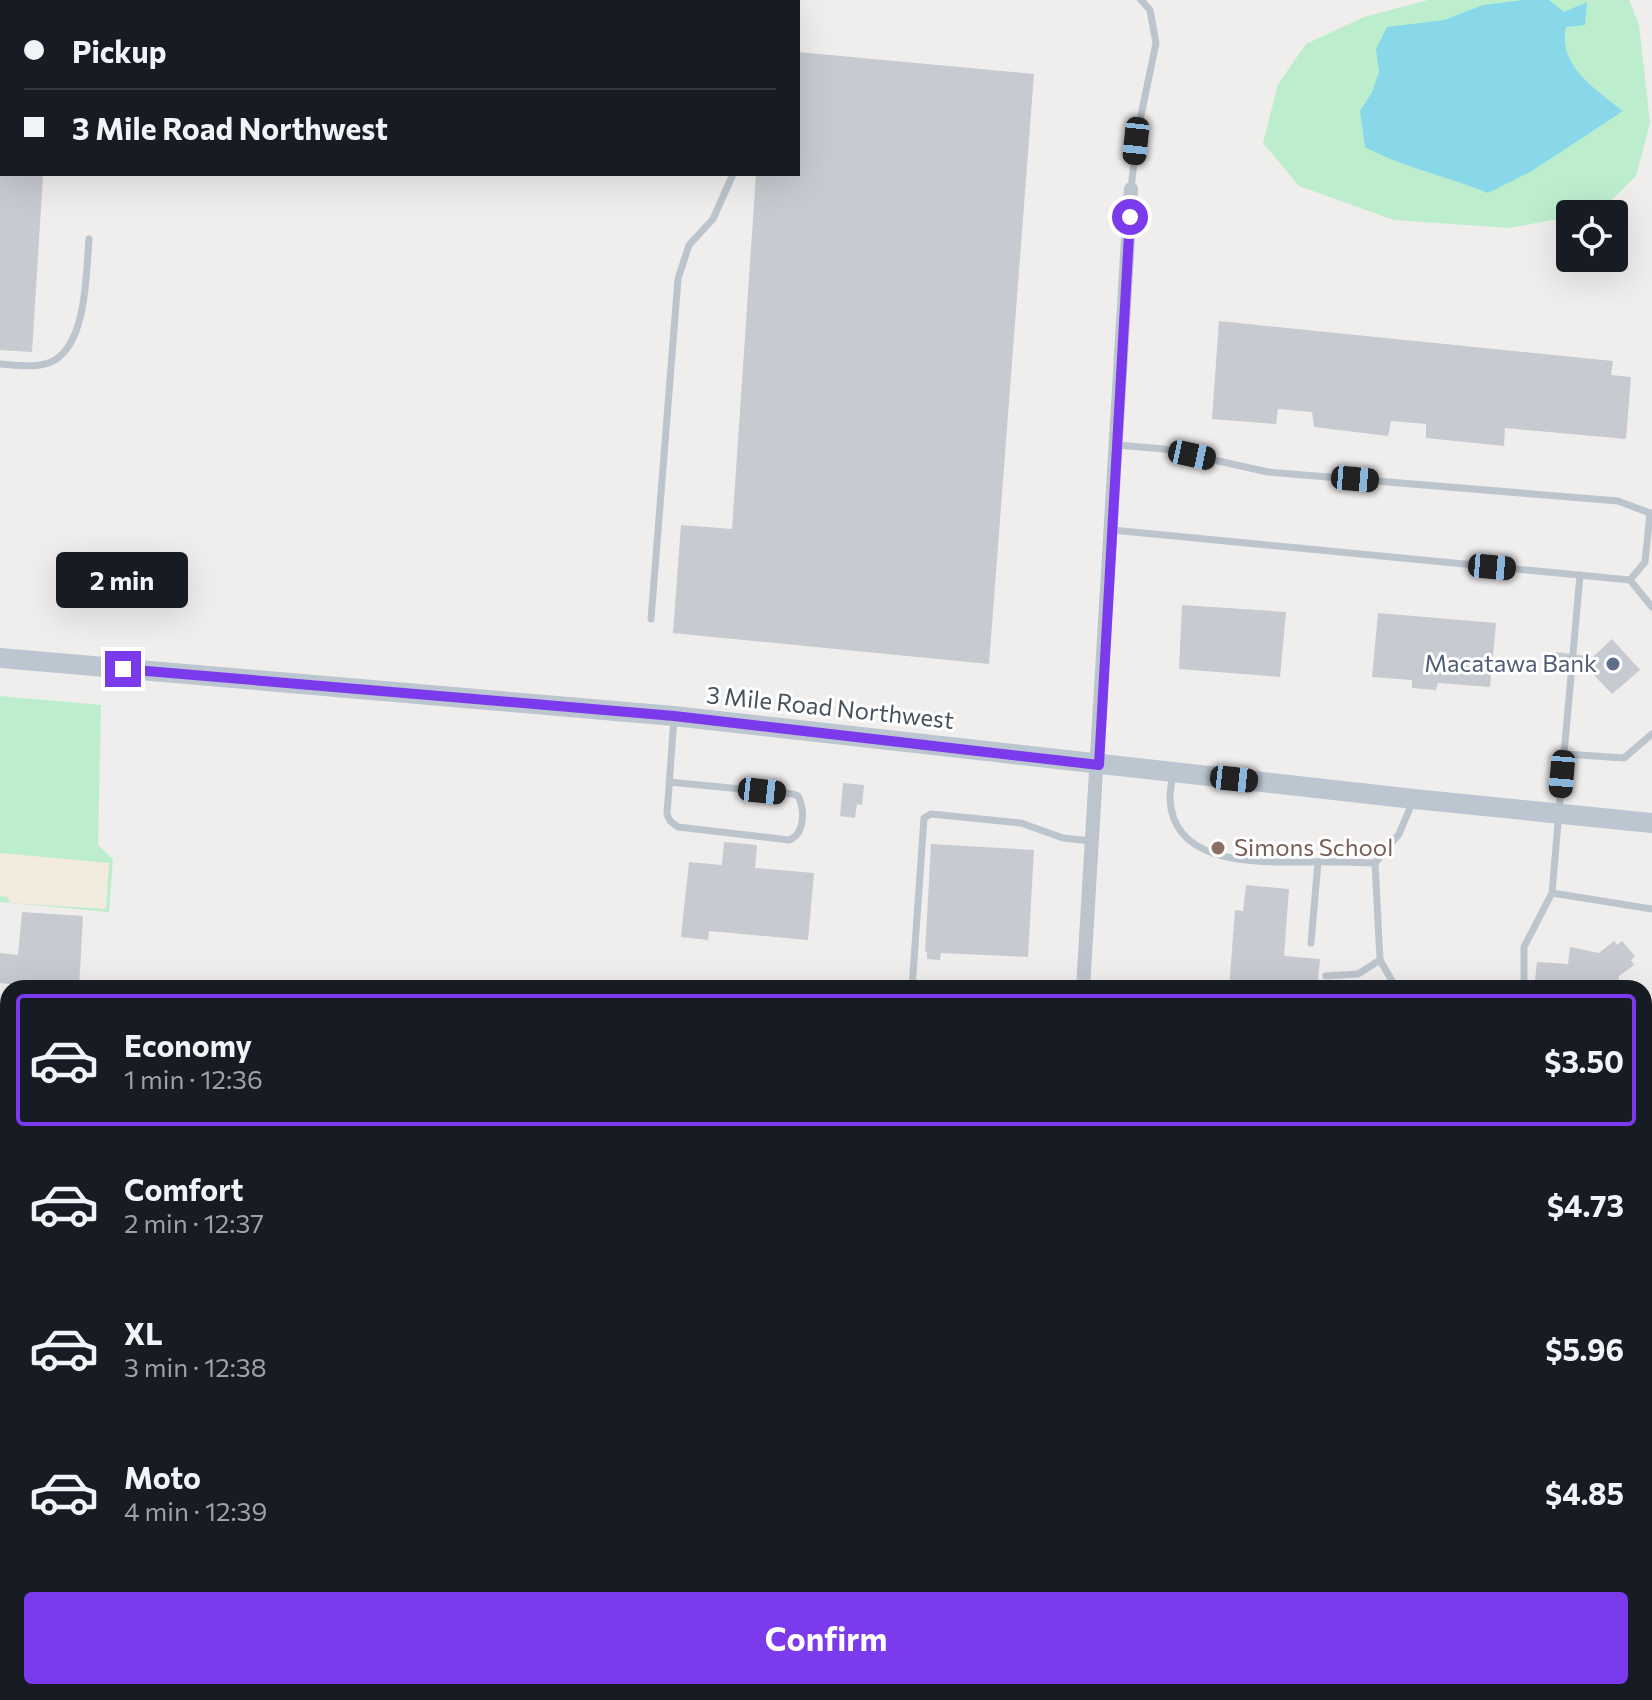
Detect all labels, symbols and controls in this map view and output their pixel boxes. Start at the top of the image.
text: Pickup [72,32,166,69]
text: 3 Mile Road Northwest [72,109,388,146]
car [1122,116,1150,166]
route start [1112,199,1148,235]
map controls [1556,200,1628,272]
button: locate [1556,200,1628,272]
car [1166,438,1218,472]
car [1330,465,1380,493]
callout: 2 min [57,553,189,609]
car [1467,553,1517,581]
text: 2 min [90,564,154,595]
place label: Macatawa Bank [1424,648,1597,677]
route end [105,651,141,687]
marker: Macatawa Bank [1604,655,1622,673]
street label: 3 Mile Road Northwest [705,679,956,734]
car [1548,749,1576,799]
car [1209,765,1259,793]
car [737,777,787,805]
place label: Simons School [1234,832,1393,861]
marker: Simons School [1209,839,1227,857]
icon: car [28,1024,100,1096]
text: Economy [124,1026,252,1063]
text: $3.50 [1544,1042,1624,1079]
text: 1 min · 12:36 [124,1063,263,1094]
icon: car [28,1168,100,1240]
text: Comfort [124,1170,243,1207]
text: $4.73 [1547,1186,1624,1223]
text: 2 min · 12:37 [124,1207,264,1238]
icon: car [28,1312,100,1384]
text: XL [124,1314,163,1351]
text: $5.96 [1545,1330,1624,1367]
text: 3 min · 12:38 [124,1351,266,1382]
icon: car [28,1456,100,1528]
text: Moto [124,1458,201,1495]
text: $4.85 [1545,1474,1624,1511]
text: 4 min · 12:39 [124,1495,267,1526]
button: Confirm [24,1592,1628,1684]

